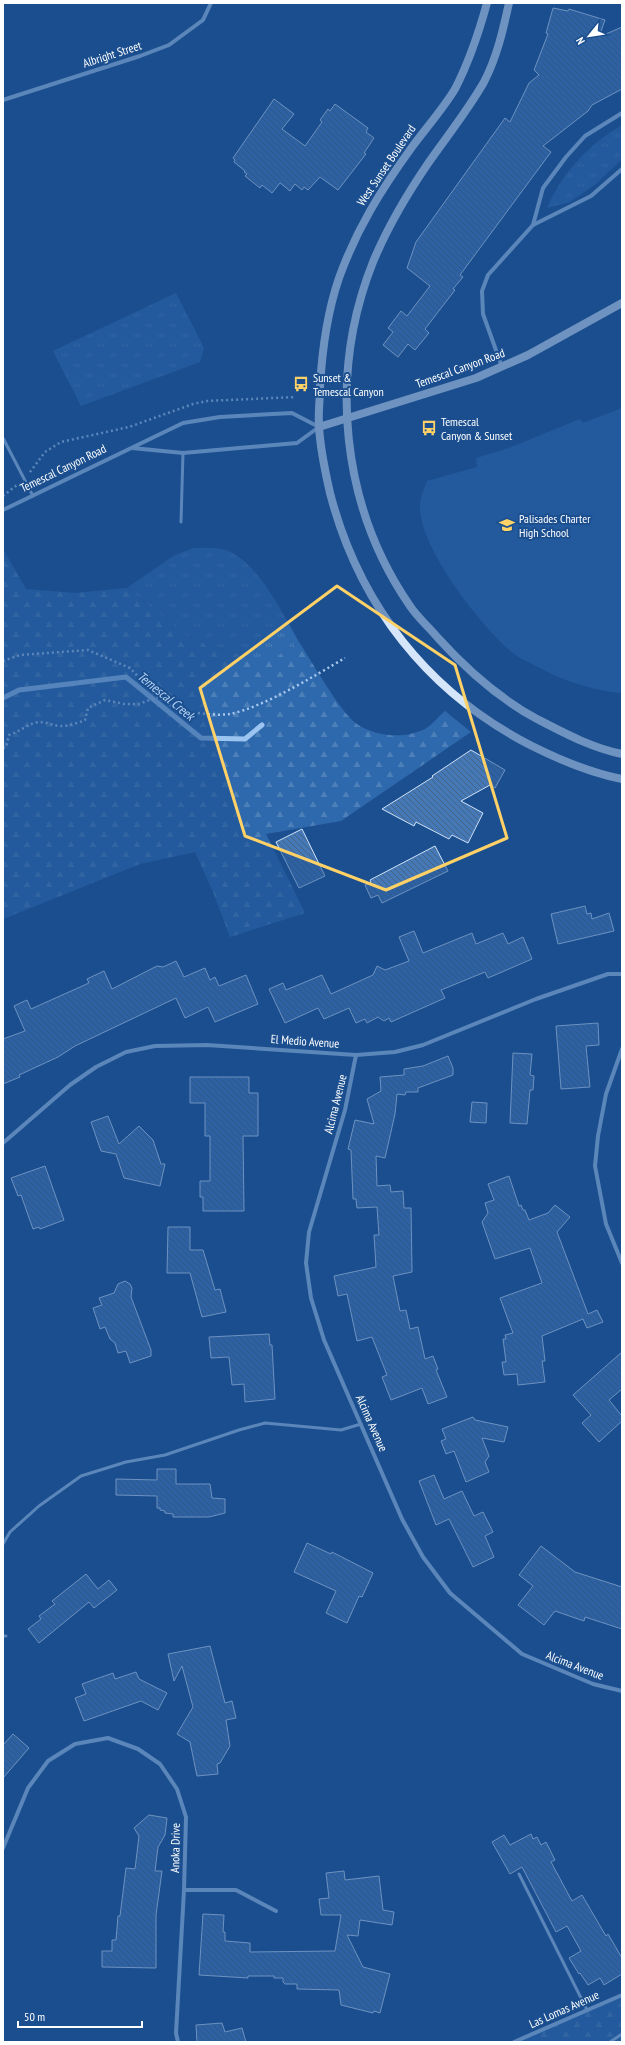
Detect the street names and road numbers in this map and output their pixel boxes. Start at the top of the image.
street label: Albright Street [81,37,144,71]
street label: West Sunset Boulevard [353,122,419,208]
street label: Temescal Canyon Road [413,345,507,391]
street label: Temescal Canyon Road [18,441,108,495]
street label: El Medio Avenue [270,1031,340,1051]
street label: Alcima Avenue [320,1073,350,1135]
street label: Alcima Avenue [353,1392,391,1454]
street label: Alcima Avenue [544,1647,606,1683]
street label: Anoka Drive [167,1823,183,1873]
street label: Las Lomas Avenue [527,1987,601,2031]

